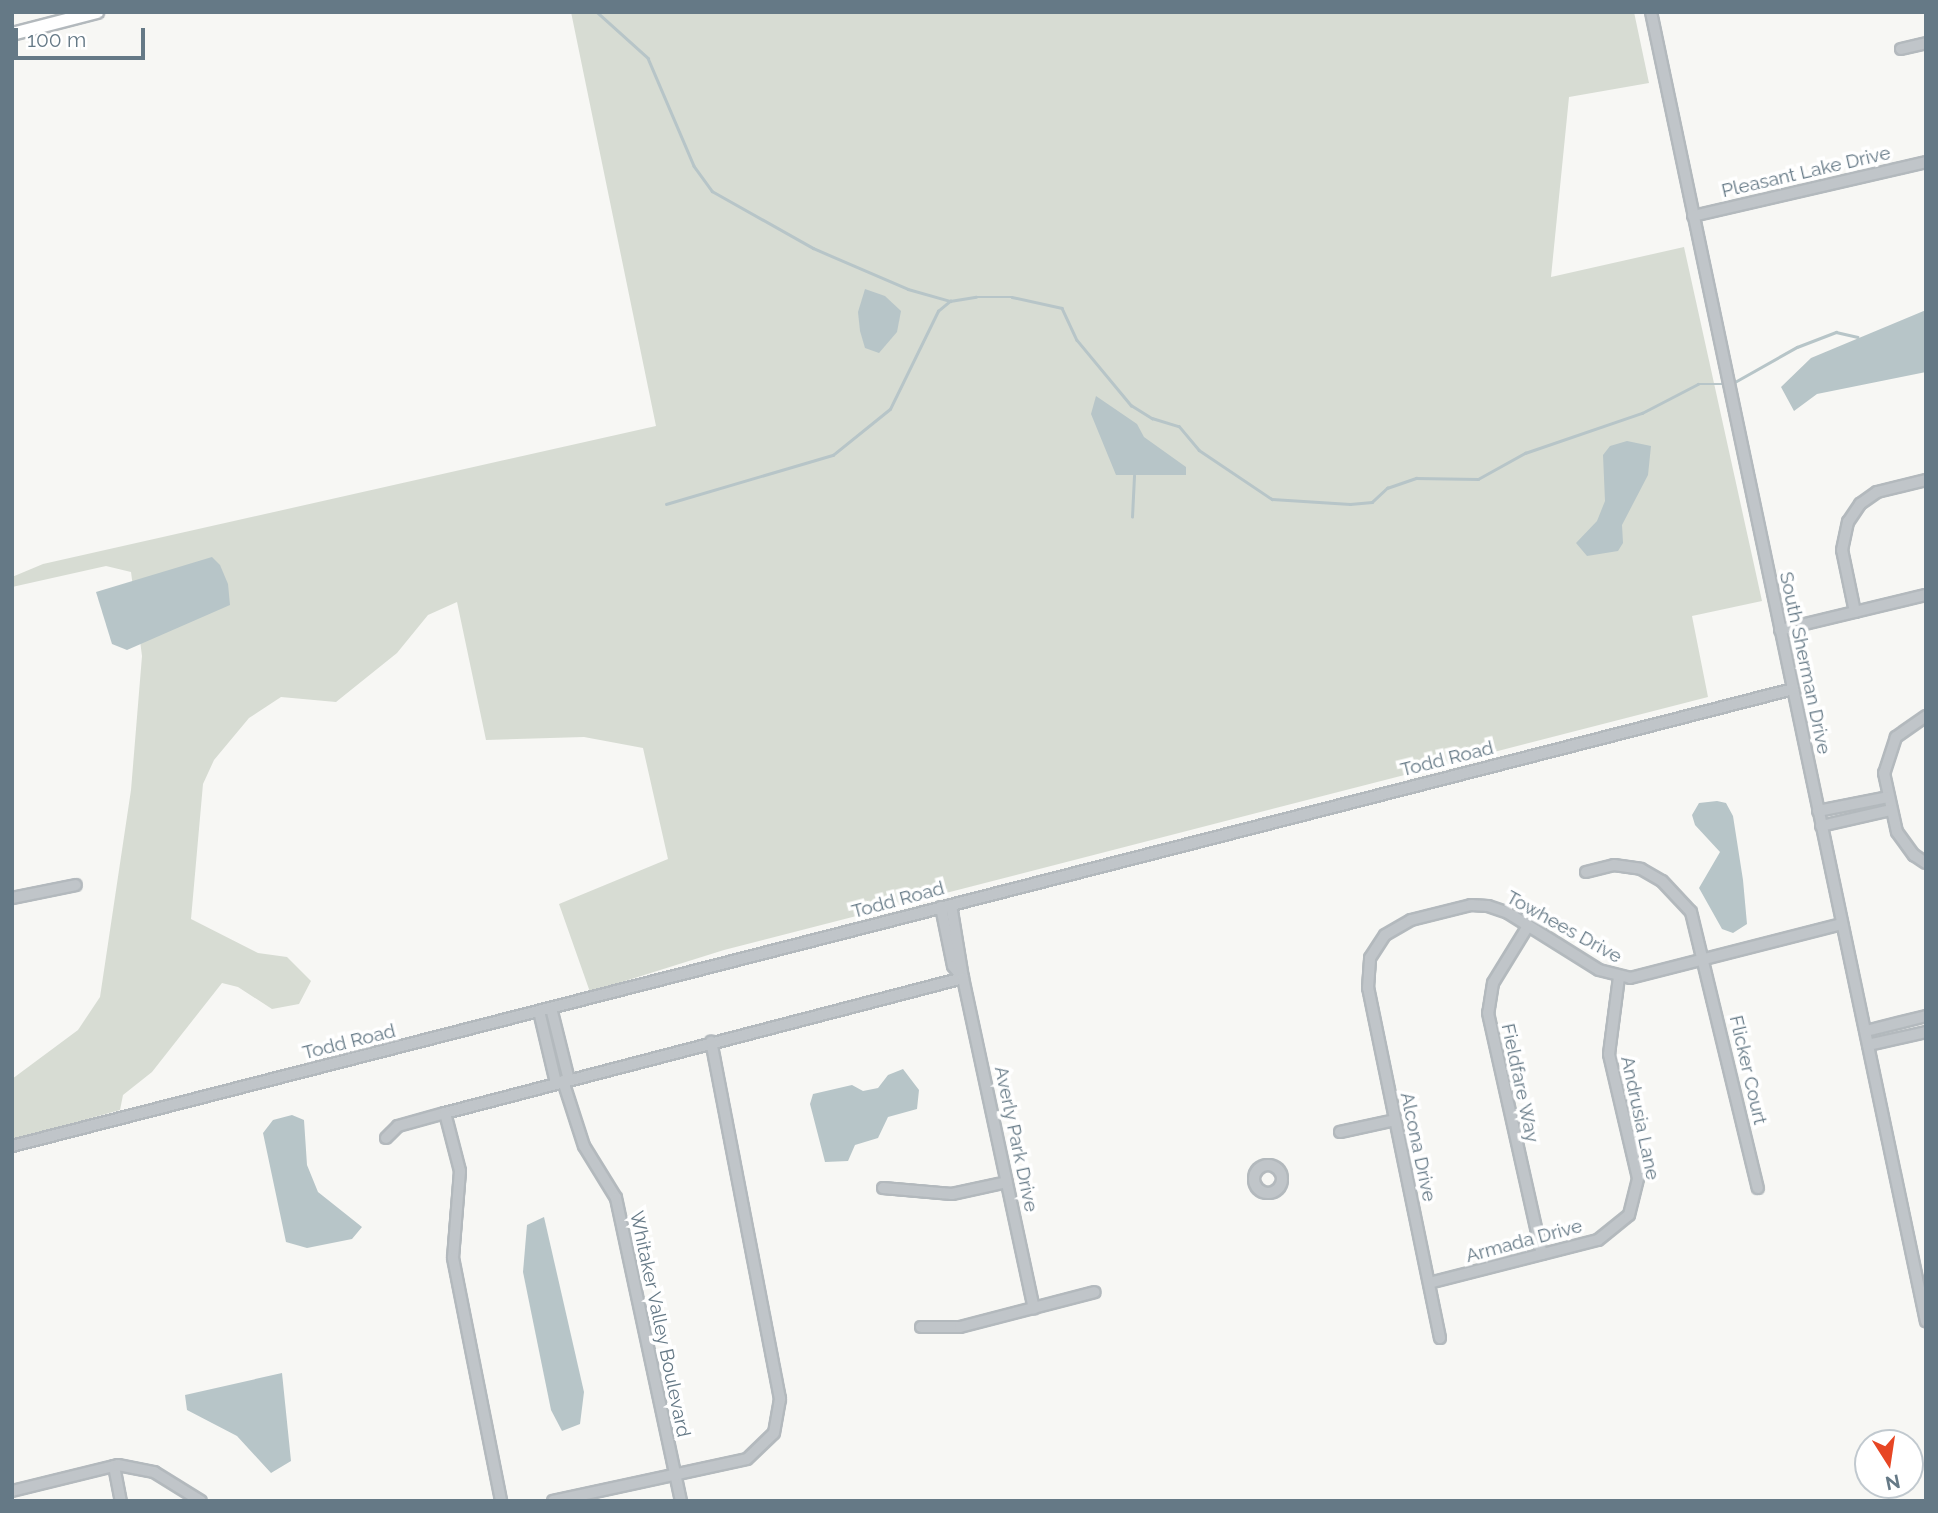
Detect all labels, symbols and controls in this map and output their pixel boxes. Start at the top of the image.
scale bar [18,14,149,58]
text: 100 m [27,27,86,52]
street label: Pleasant Lake Drive [1719,141,1893,203]
street label: South Sherman Drive [1775,570,1835,756]
street label: Todd Road [1398,736,1496,782]
street label: Todd Road [849,877,947,923]
street label: Towhees Drive [1502,886,1626,968]
street label: Flicker Court [1724,1013,1772,1127]
street label: Todd Road [300,1019,398,1065]
street label: Fieldfare Way [1496,1021,1544,1145]
street label: Andrusia Lane [1616,1054,1664,1182]
street label: Averly Park Drive [989,1064,1043,1214]
street label: Alcona Drive [1395,1090,1441,1204]
street label: Whitaker Valley Boulevard [625,1208,695,1440]
street label: Armada Drive [1463,1215,1585,1267]
north arrow [1854,1429,1924,1499]
text: N [1884,1470,1902,1495]

